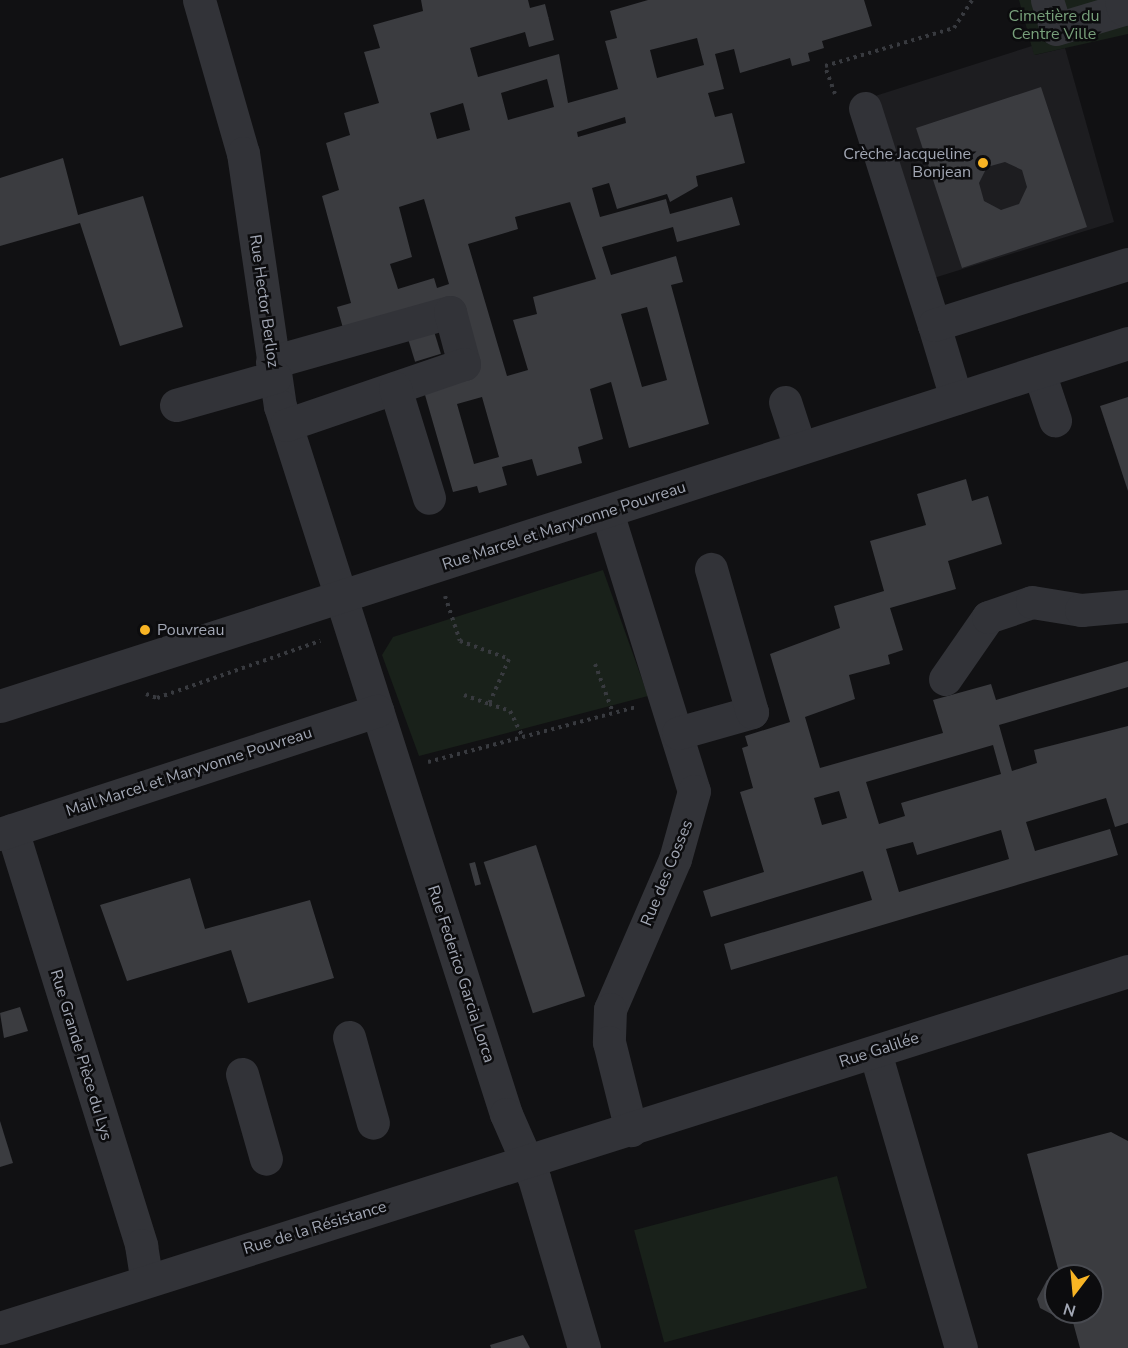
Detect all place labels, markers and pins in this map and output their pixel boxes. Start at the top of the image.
place label: Crèche Jacqueline Bonjean [843,144,971,182]
marker: Crèche Jacqueline Bonjean [976,156,990,170]
place label: Pouvreau [157,620,224,640]
marker: Pouvreau [138,623,152,637]

